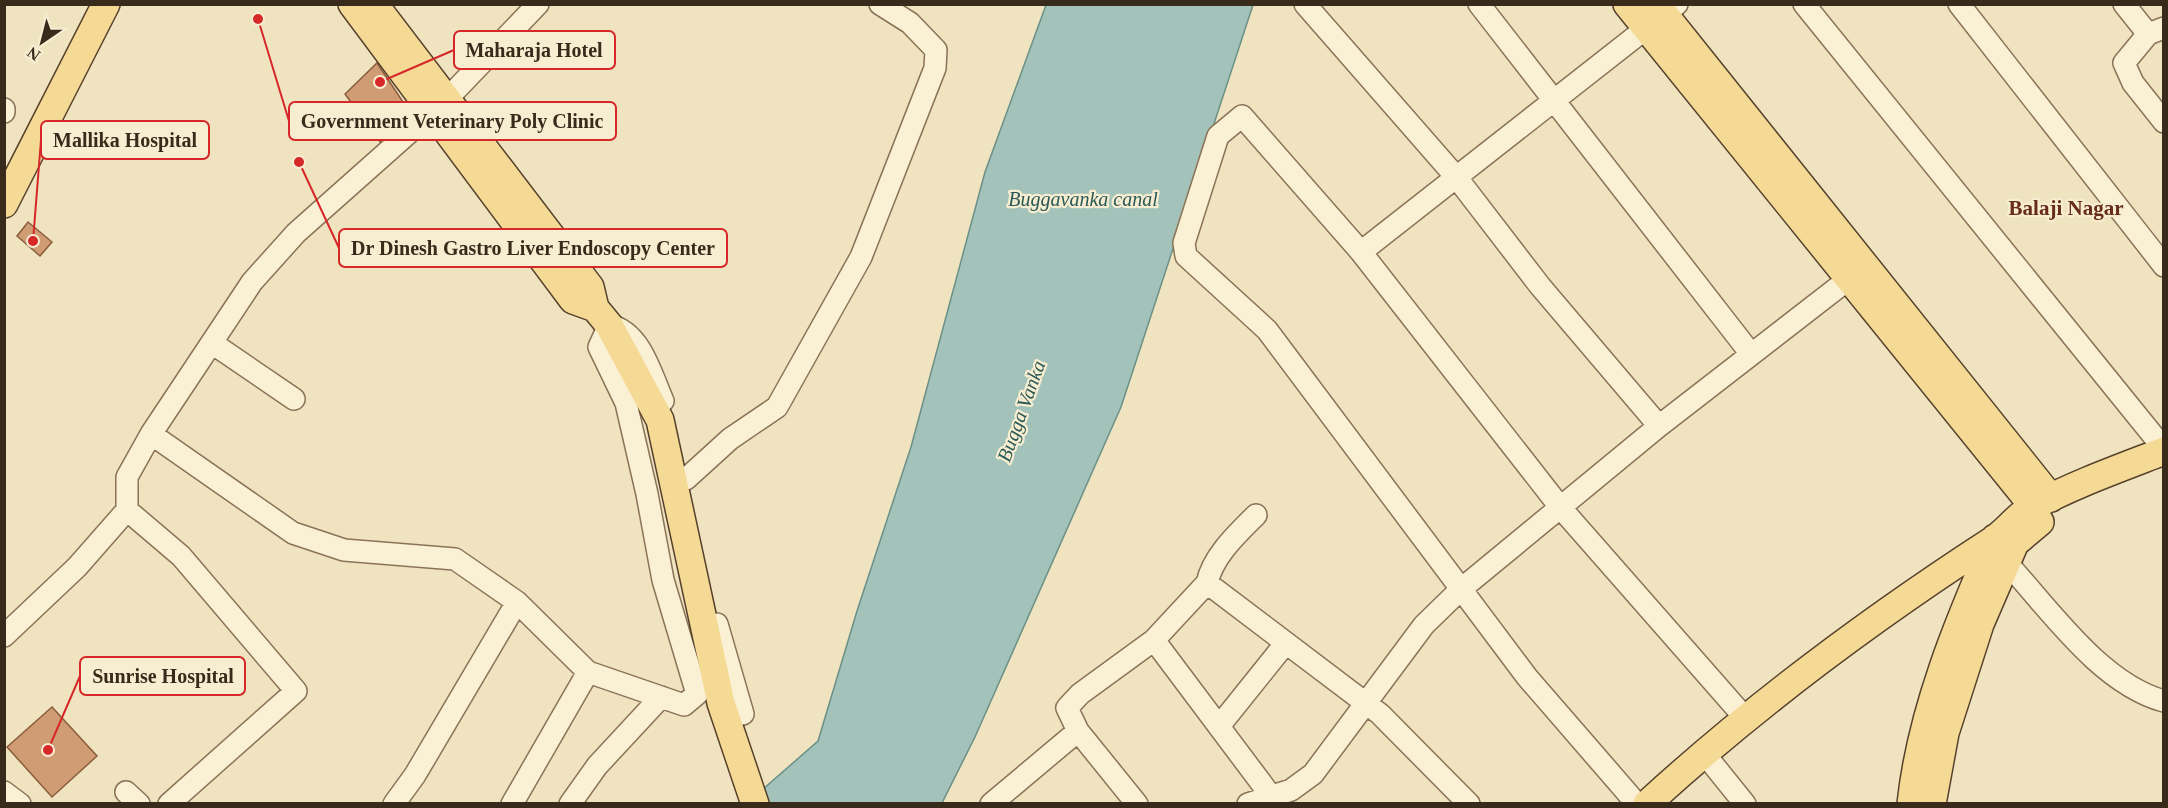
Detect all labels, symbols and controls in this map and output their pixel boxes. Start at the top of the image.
north arrow [12,12,72,72]
callout: Maharaja Hotel [454,31,615,69]
text: Maharaja Hotel [465,39,603,62]
text: N [24,43,43,64]
callout: Government Veterinary Poly Clinic [289,102,616,140]
text: Government Veterinary Poly Clinic [301,110,603,133]
callout: Mallika Hospital [41,121,209,159]
text: Mallika Hospital [53,129,197,152]
water label: Buggavanka canal [1008,188,1158,211]
district label: Balaji Nagar [2009,196,2123,220]
callout: Dr Dinesh Gastro Liver Endoscopy Center [339,229,727,267]
text: Dr Dinesh Gastro Liver Endoscopy Center [351,237,715,260]
water label: Bugga Vanka [993,357,1050,465]
callout: Sunrise Hospital [80,657,245,695]
text: Sunrise Hospital [92,665,234,688]

